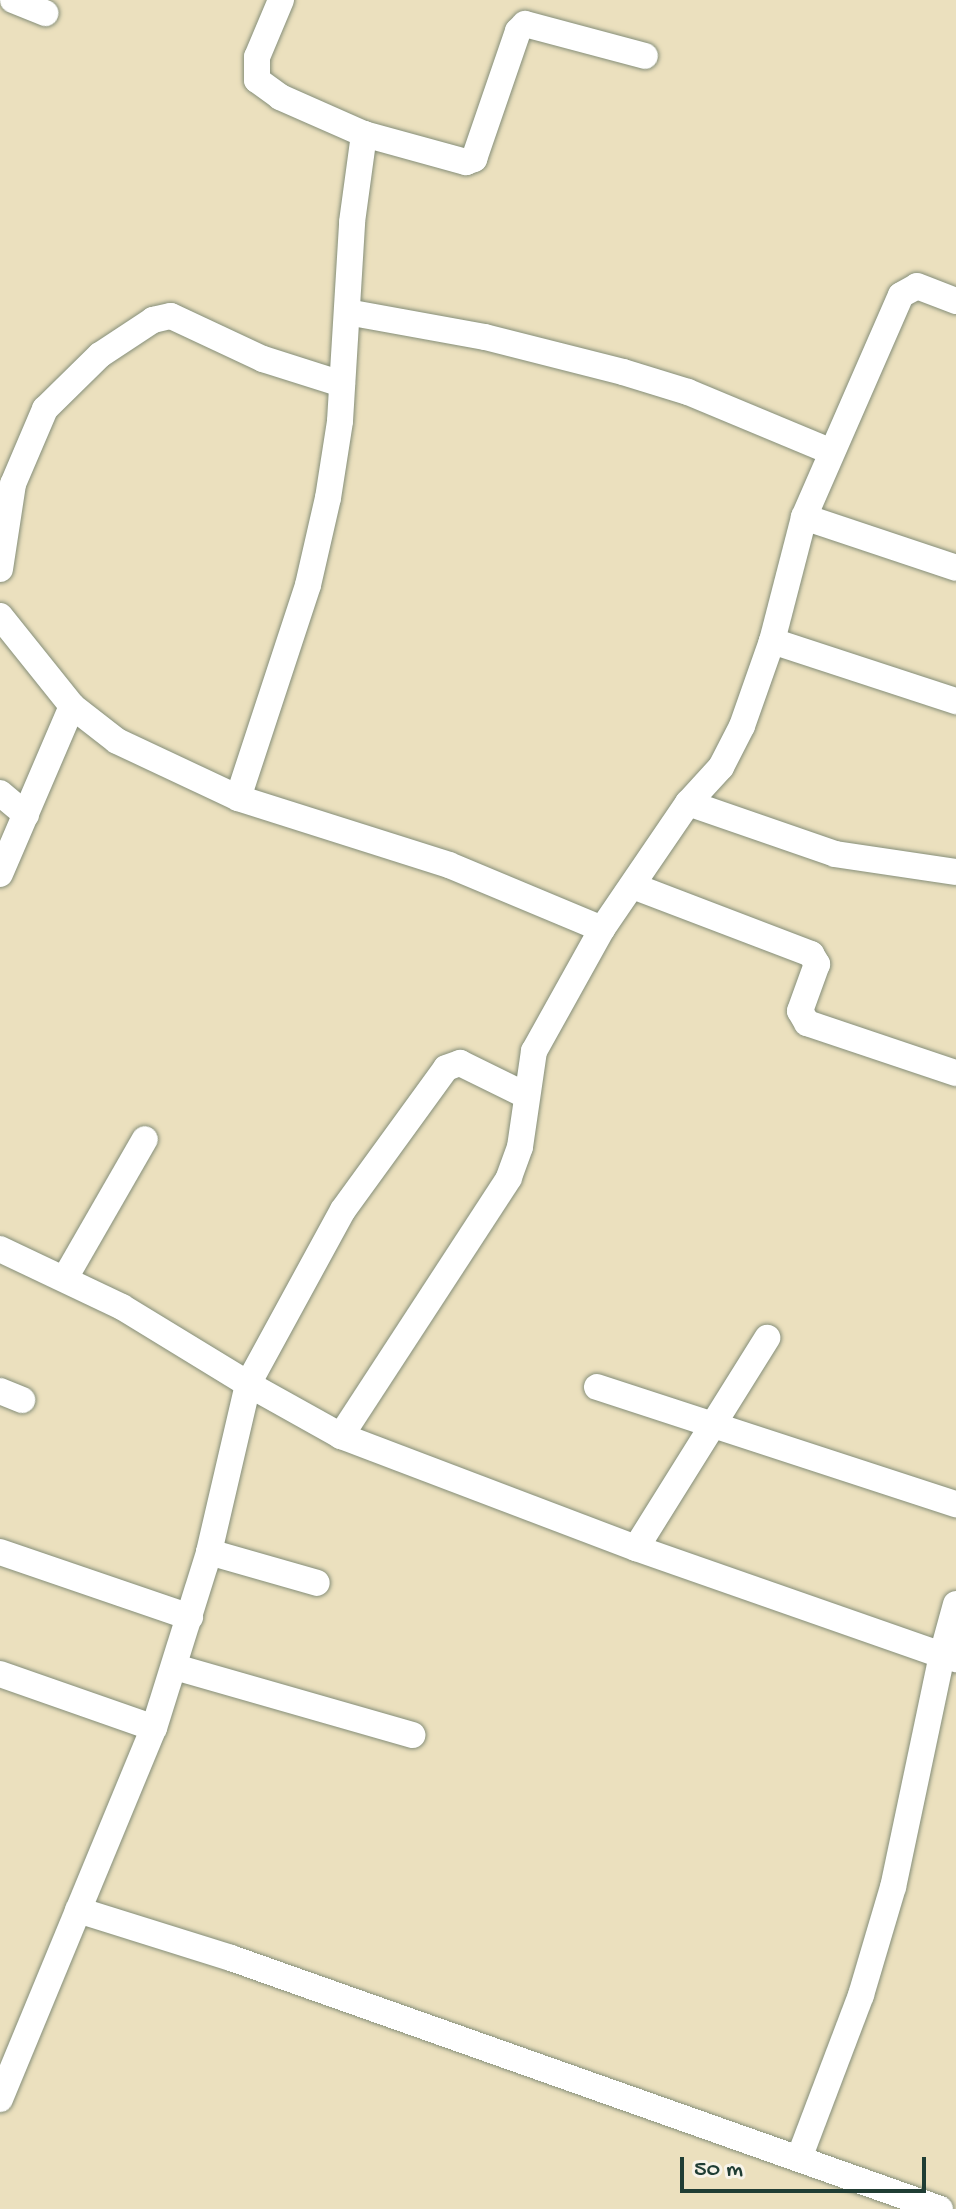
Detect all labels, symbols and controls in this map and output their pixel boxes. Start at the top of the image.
scale bar [684,2141,930,2191]
text: 50 m [694,2156,743,2185]

